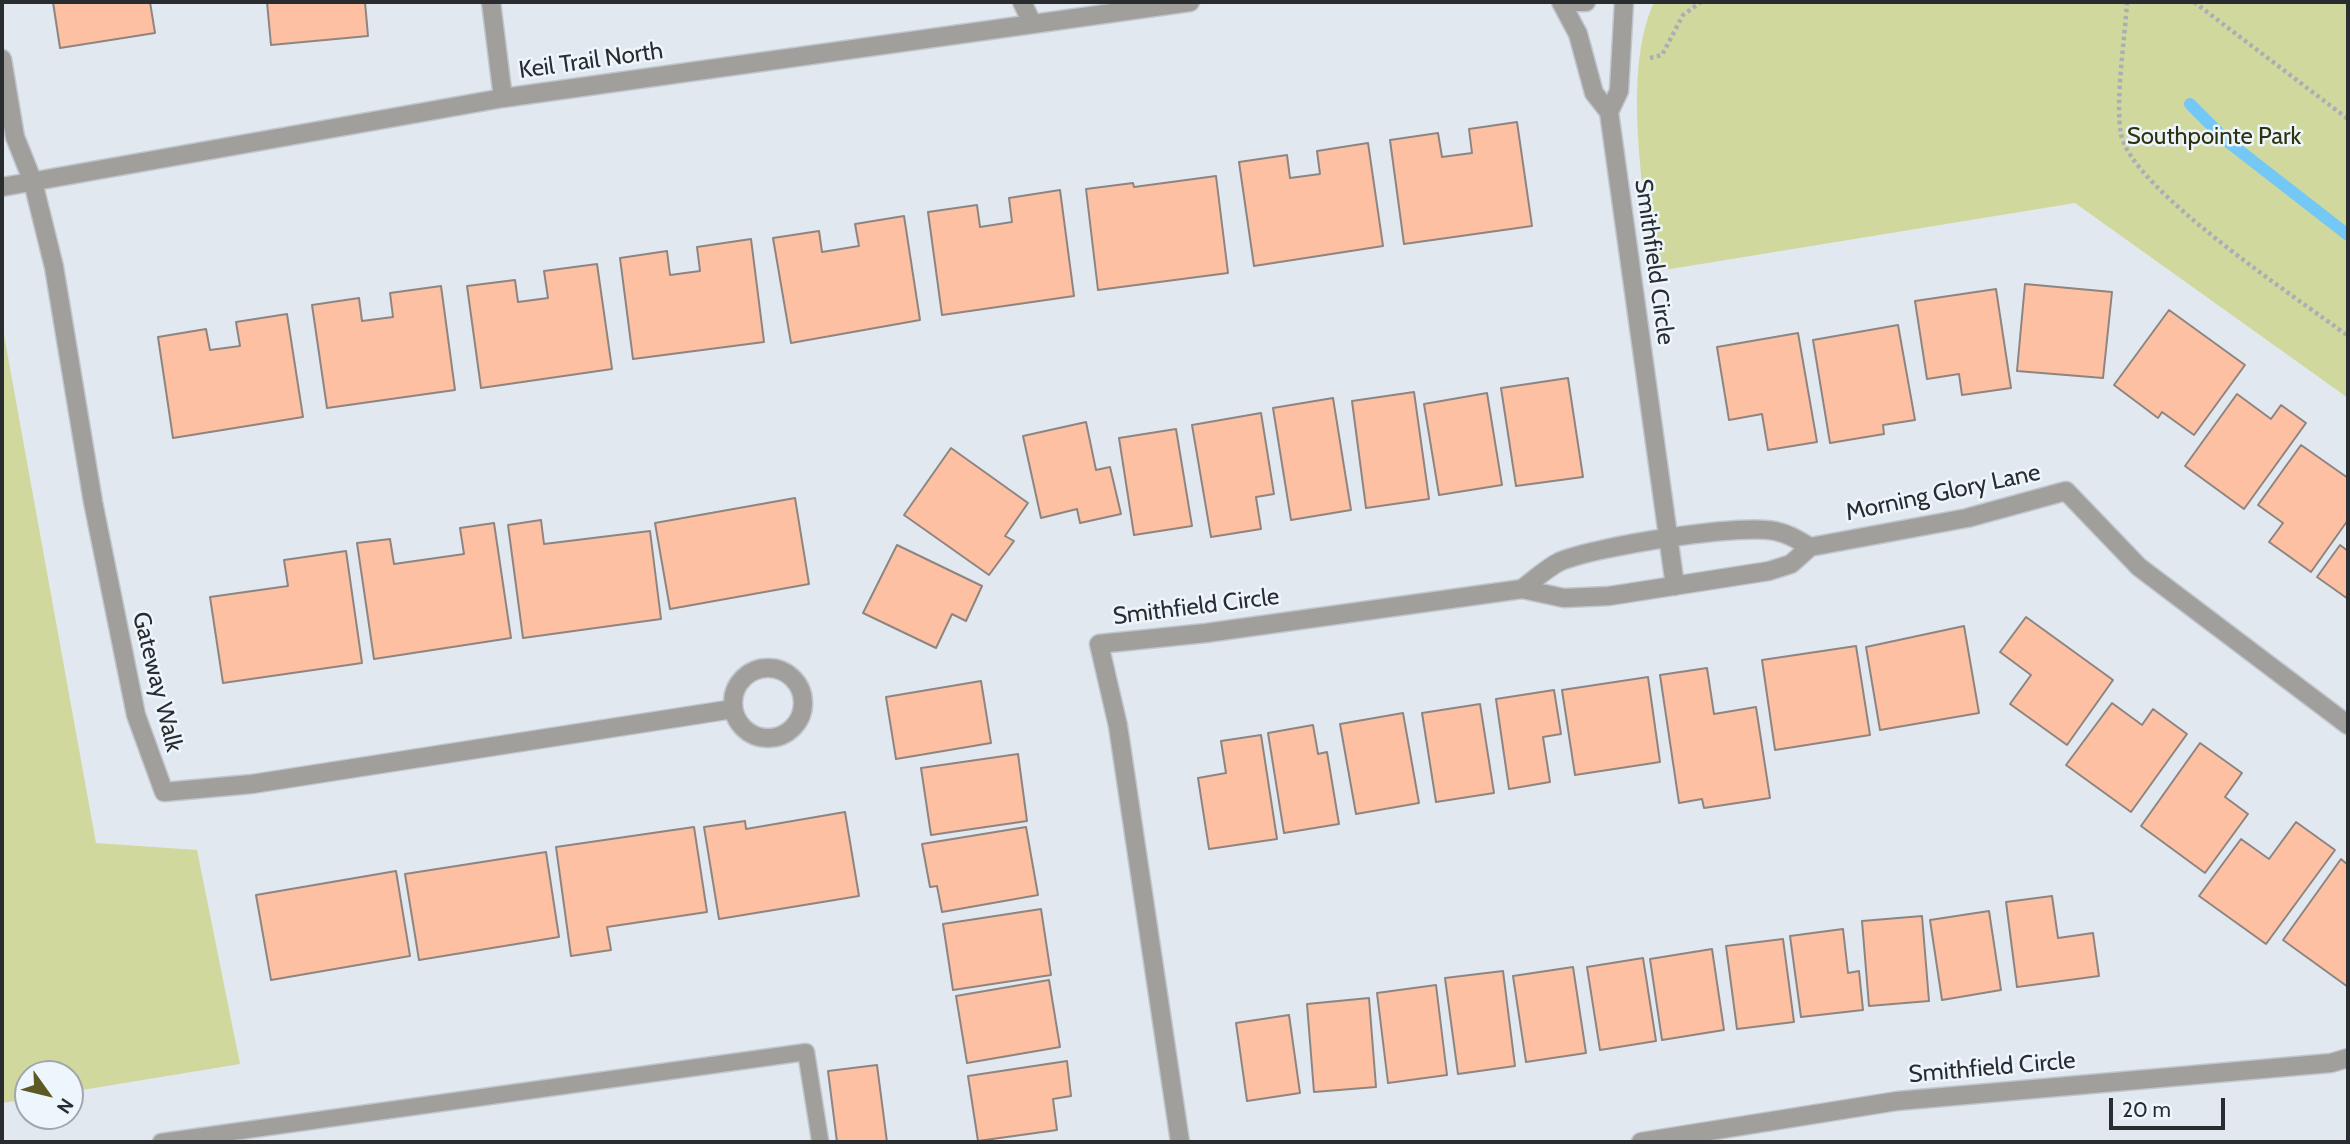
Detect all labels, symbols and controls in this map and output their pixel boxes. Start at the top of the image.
street label: Keil Trail North [517,37,665,85]
park label: Southpointe Park [2127,123,2301,151]
street label: Smithfield Circle [1628,177,1680,347]
street label: Morning Glory Lane [1843,458,2043,528]
street label: Smithfield Circle [1111,583,1281,631]
street label: Gateway Walk [126,609,188,755]
street label: Smithfield Circle [1907,1046,2077,1090]
north arrow [14,1060,84,1130]
scale bar [2112,1084,2228,1128]
text: N [52,1094,78,1118]
text: 20 m [2122,1097,2171,1122]

